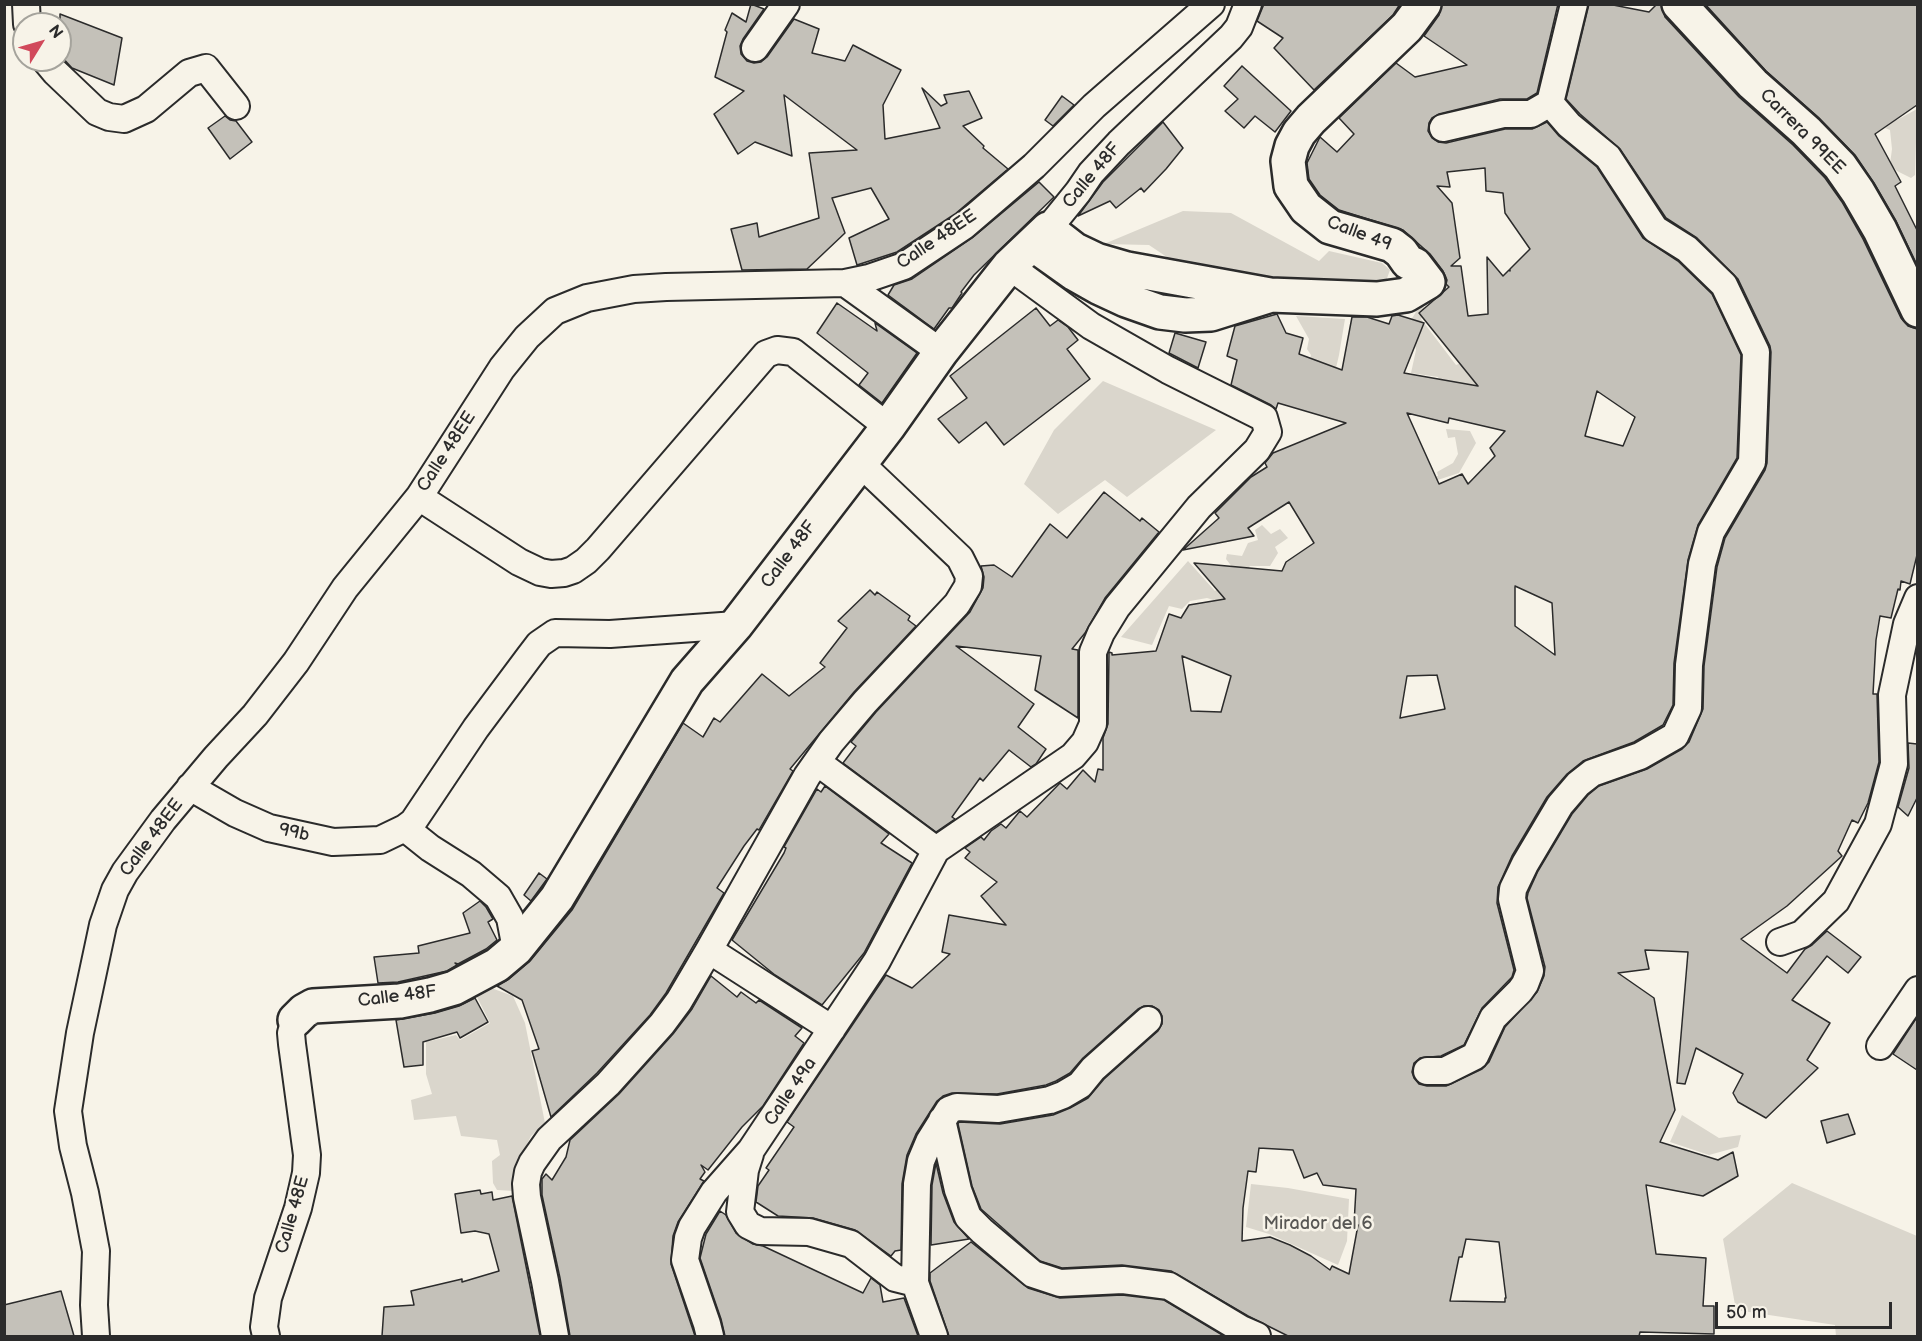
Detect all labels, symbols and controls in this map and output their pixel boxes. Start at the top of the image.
north arrow [12,12,72,72]
text: N [44,22,66,43]
street label: Carrera 99EE [1755,85,1849,179]
street label: Calle 48F [1058,139,1126,213]
street label: Calle 48EE [893,205,981,275]
street label: Calle 49 [1323,212,1395,256]
street label: Calle 48EE [413,408,481,496]
street label: Calle 48F [757,517,821,593]
street label: Calle 48EE [116,795,188,881]
street label: 99b [277,819,311,847]
street label: Calle 48F [357,981,437,1013]
street label: Calle 49a [760,1054,822,1130]
street label: Calle 48E [272,1174,314,1256]
park label: Mirador del 6 [1264,1213,1372,1235]
scale bar [1718,1290,1895,1328]
text: 50 m [1726,1302,1767,1323]

